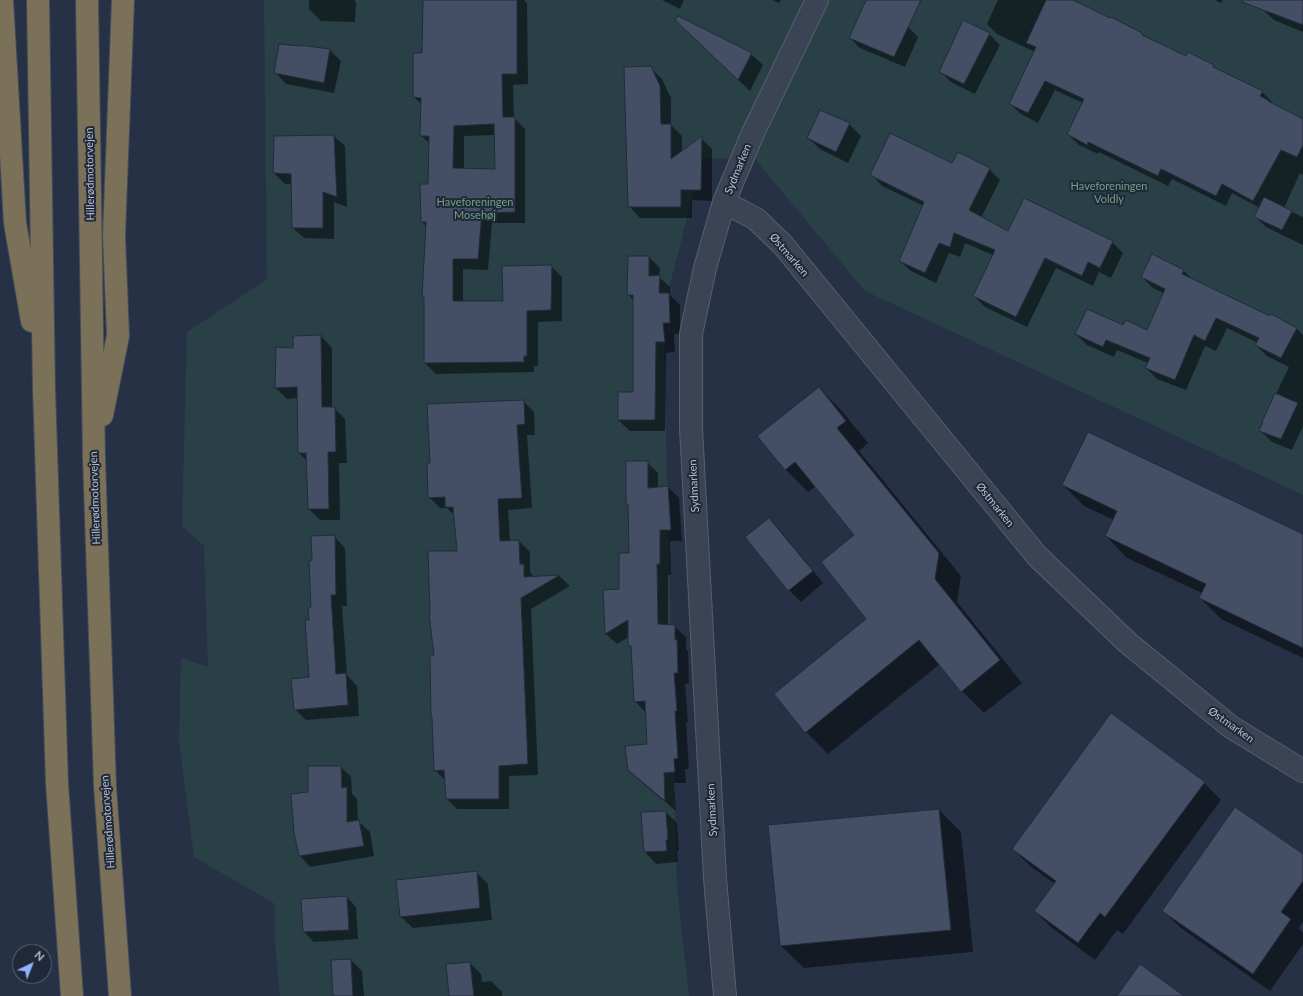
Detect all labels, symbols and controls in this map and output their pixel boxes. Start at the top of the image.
street label: Hillerødmotorvejen [83,127,97,221]
street label: Sydmarken [722,142,754,196]
park label: Haveforeningen Voldly [1071,179,1147,205]
park label: Haveforeningen Mosehøj [437,195,513,221]
street label: Østmarken [767,231,811,279]
street label: Hillerødmotorvejen [87,451,103,545]
street label: Sydmarken [686,459,702,513]
street label: Østmarken [973,480,1017,530]
street label: Østmarken [1205,704,1257,746]
street label: Hillerødmotorvejen [98,775,118,869]
street label: Sydmarken [704,783,720,837]
north arrow [12,944,52,984]
text: N [32,948,47,963]

